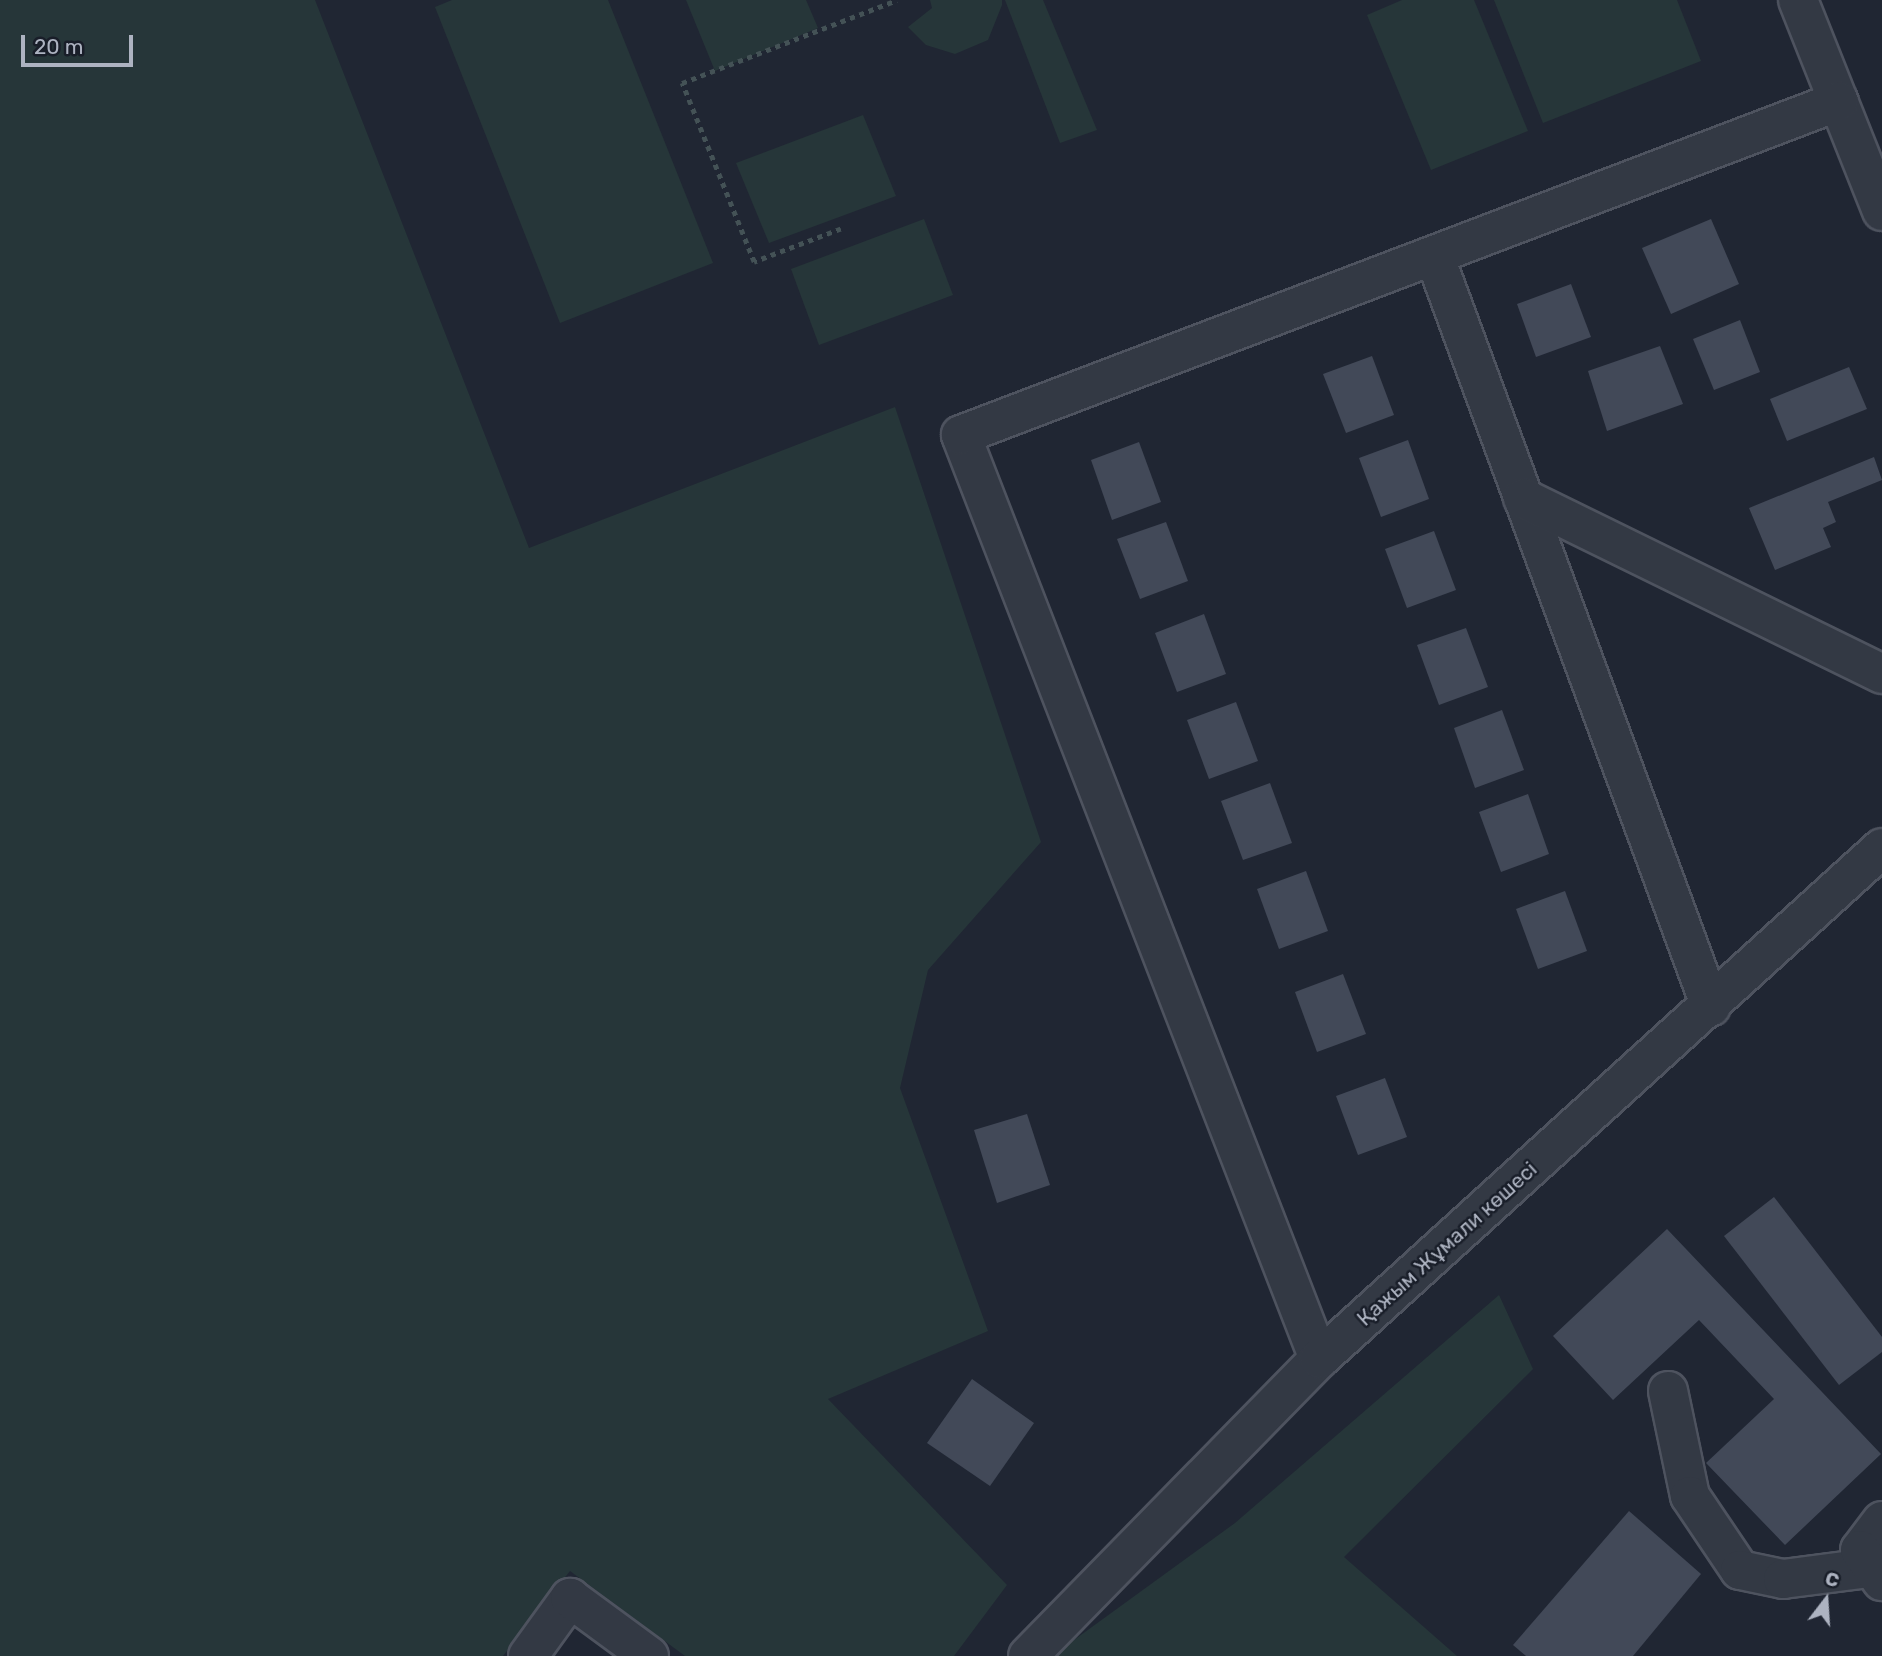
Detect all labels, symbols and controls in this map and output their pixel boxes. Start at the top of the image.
scale bar [24,21,136,65]
text: 20 m [34,34,83,59]
street label: Қажым Жұмали көшесі [1352,1157,1542,1331]
north arrow [1791,1565,1861,1635]
text: С [1823,1566,1842,1592]

